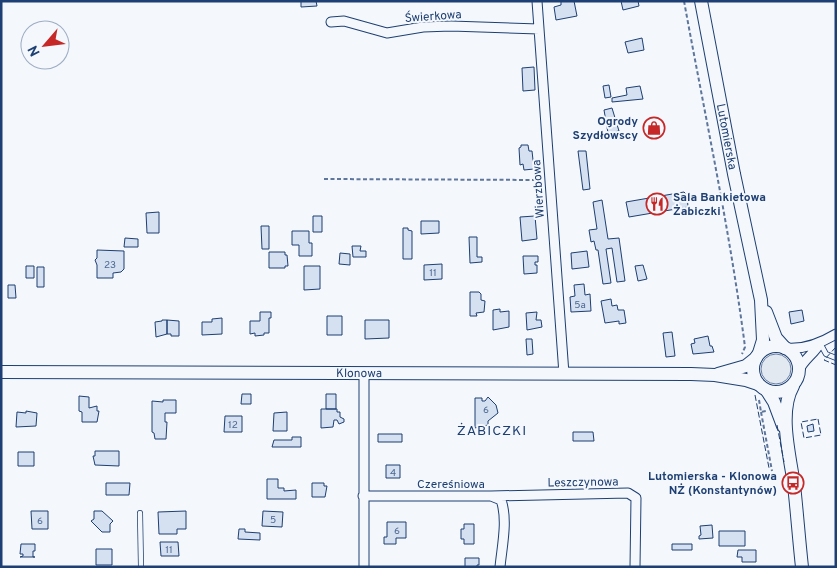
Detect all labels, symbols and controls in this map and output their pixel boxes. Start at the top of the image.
street label: Świerkowa [404,7,462,27]
north arrow [20,20,70,70]
text: N [25,42,45,59]
street label: Lutomierska [712,102,740,171]
place label: Ogrody Szydłowscy [573,114,638,144]
shop icon: Ogrody Szydłowscy [642,116,666,140]
street label: Wierzbowa [529,159,549,219]
place label: Sala Bankietowa Żabiczki [673,190,766,220]
restaurant icon: Sala Bankietowa Żabiczki [645,192,669,216]
house number: 23 [104,259,116,272]
house number: 11 [429,267,437,280]
house number: 5a [574,299,586,312]
street label: Klonowa [336,366,382,382]
house number: 6 [483,404,489,417]
house number: 12 [228,419,238,432]
district label: ŻABICZKI [457,422,527,440]
house number: 4 [390,467,396,480]
place label: Lutomierska - Klonowa NŻ (Konstantynów) [648,469,777,499]
bus stop icon: Lutomierska - Klonowa NŻ (Konstantynów) [781,471,805,495]
street label: Leszczynowa [547,474,619,492]
street label: Czereśniowa [417,477,485,493]
house number: 5 [270,514,276,527]
house number: 6 [37,515,43,528]
house number: 6 [394,525,400,538]
house number: 11 [165,544,173,557]

